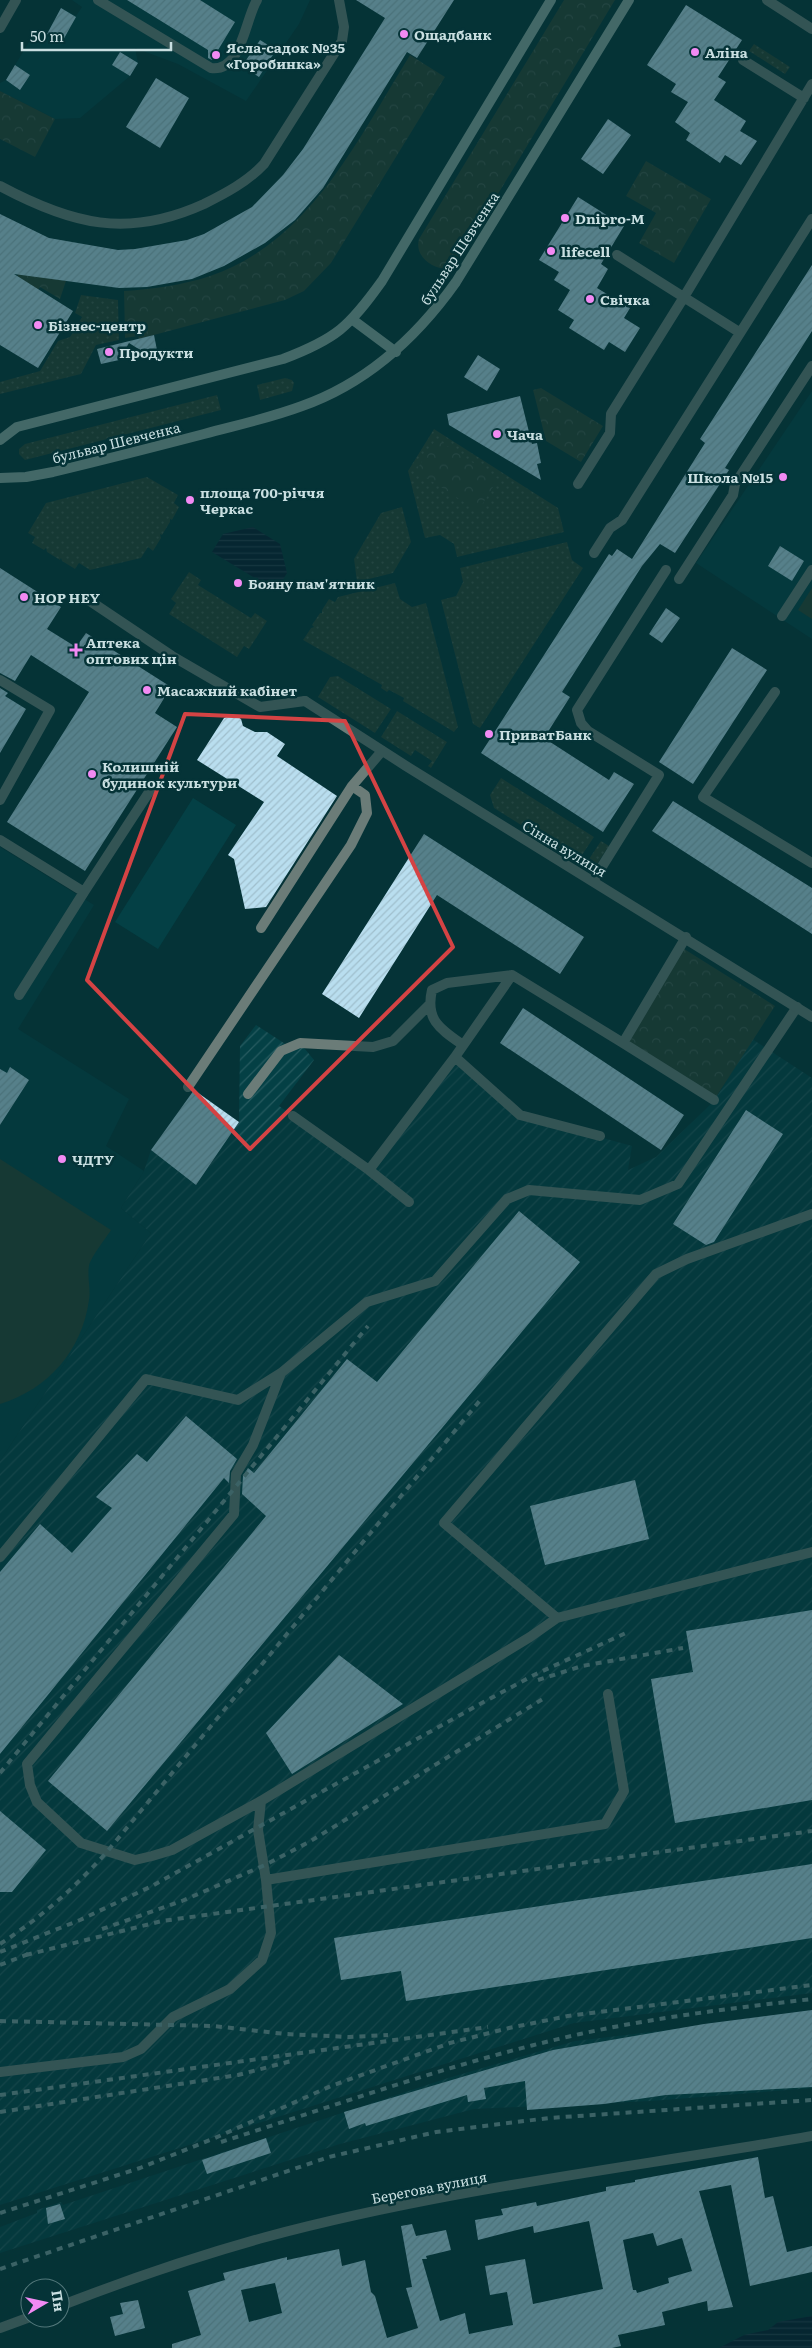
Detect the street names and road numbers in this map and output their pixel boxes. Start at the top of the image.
street label: бульвар Шевченка [415,187,503,309]
street label: бульвар Шевченка [50,416,183,468]
street label: Сінна вулиця [519,815,611,881]
street label: Берегова вулиця [370,2166,488,2208]

